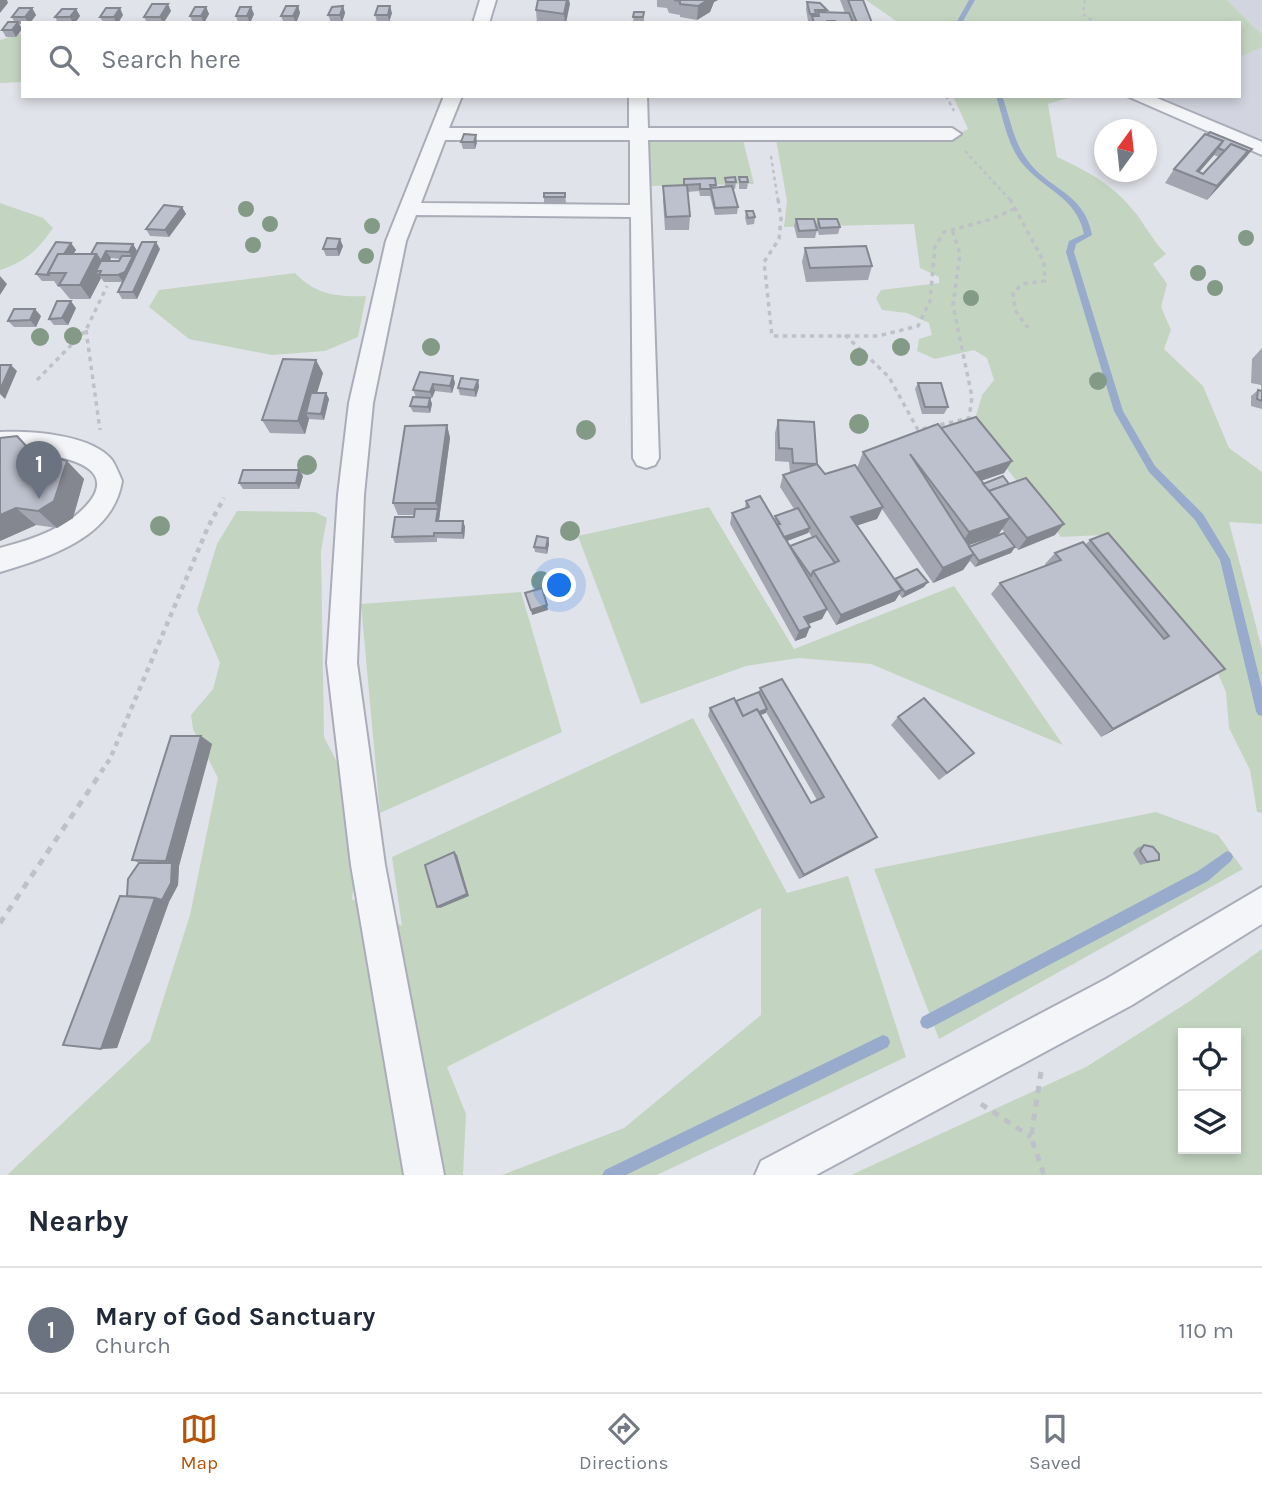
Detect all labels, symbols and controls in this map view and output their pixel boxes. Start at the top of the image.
search box [21,21,1241,98]
icon: search [45,41,83,79]
text: Search here [101,44,241,75]
north arrow [1094,119,1157,182]
pin: 1 [16,441,62,499]
your location [542,568,576,602]
map controls [1178,1028,1241,1154]
button: locate [1178,1028,1241,1091]
button: layers [1178,1091,1241,1154]
text: Nearby [28,1203,128,1239]
text: Mary of God Sanctuary [95,1301,375,1332]
text: 1 [47,1317,55,1344]
text: 110 m [1178,1317,1234,1344]
text: Church [95,1332,171,1359]
tab: Map [180,1410,218,1474]
tab: Directions [579,1410,668,1474]
tab: Saved [1029,1410,1082,1474]

